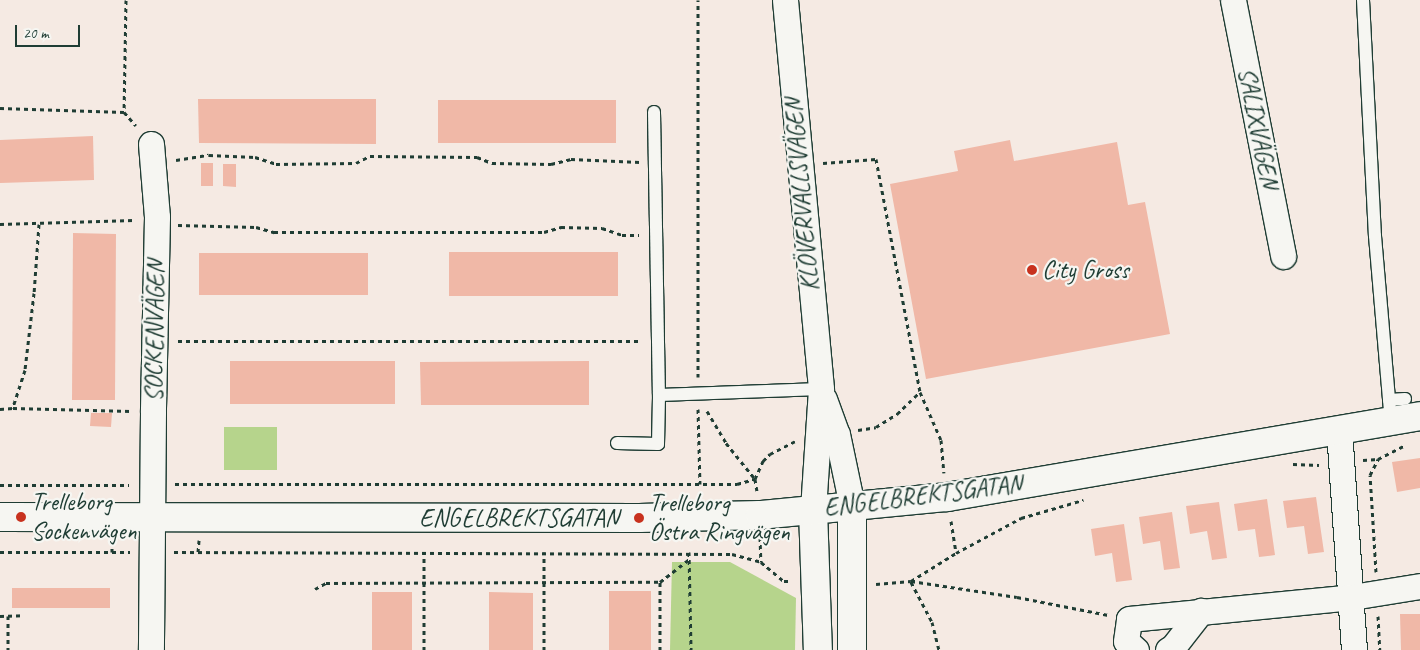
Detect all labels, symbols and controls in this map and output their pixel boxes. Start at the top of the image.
scale bar [18,15,82,47]
text: 20 m [23,24,49,43]
street label: SALIXVÄGEN [1232,65,1284,191]
street label: KLÖVERVALLSVÄGEN [779,98,825,292]
place label: City Gross [1042,255,1128,285]
street label: SOCKENVÄGEN [139,260,171,402]
marker: City Gross [1026,264,1038,276]
street label: ENGELBREKTSGATAN [822,469,1024,523]
place label: Trelleborg Sockenvägen [31,488,137,547]
place label: Trelleborg Östra Ringvägen [649,489,790,548]
street label: ENGELBREKTSGATAN [419,503,619,533]
marker: Trelleborg Sockenvägen [15,511,27,523]
marker: Trelleborg Östra Ringvägen [633,512,645,524]

